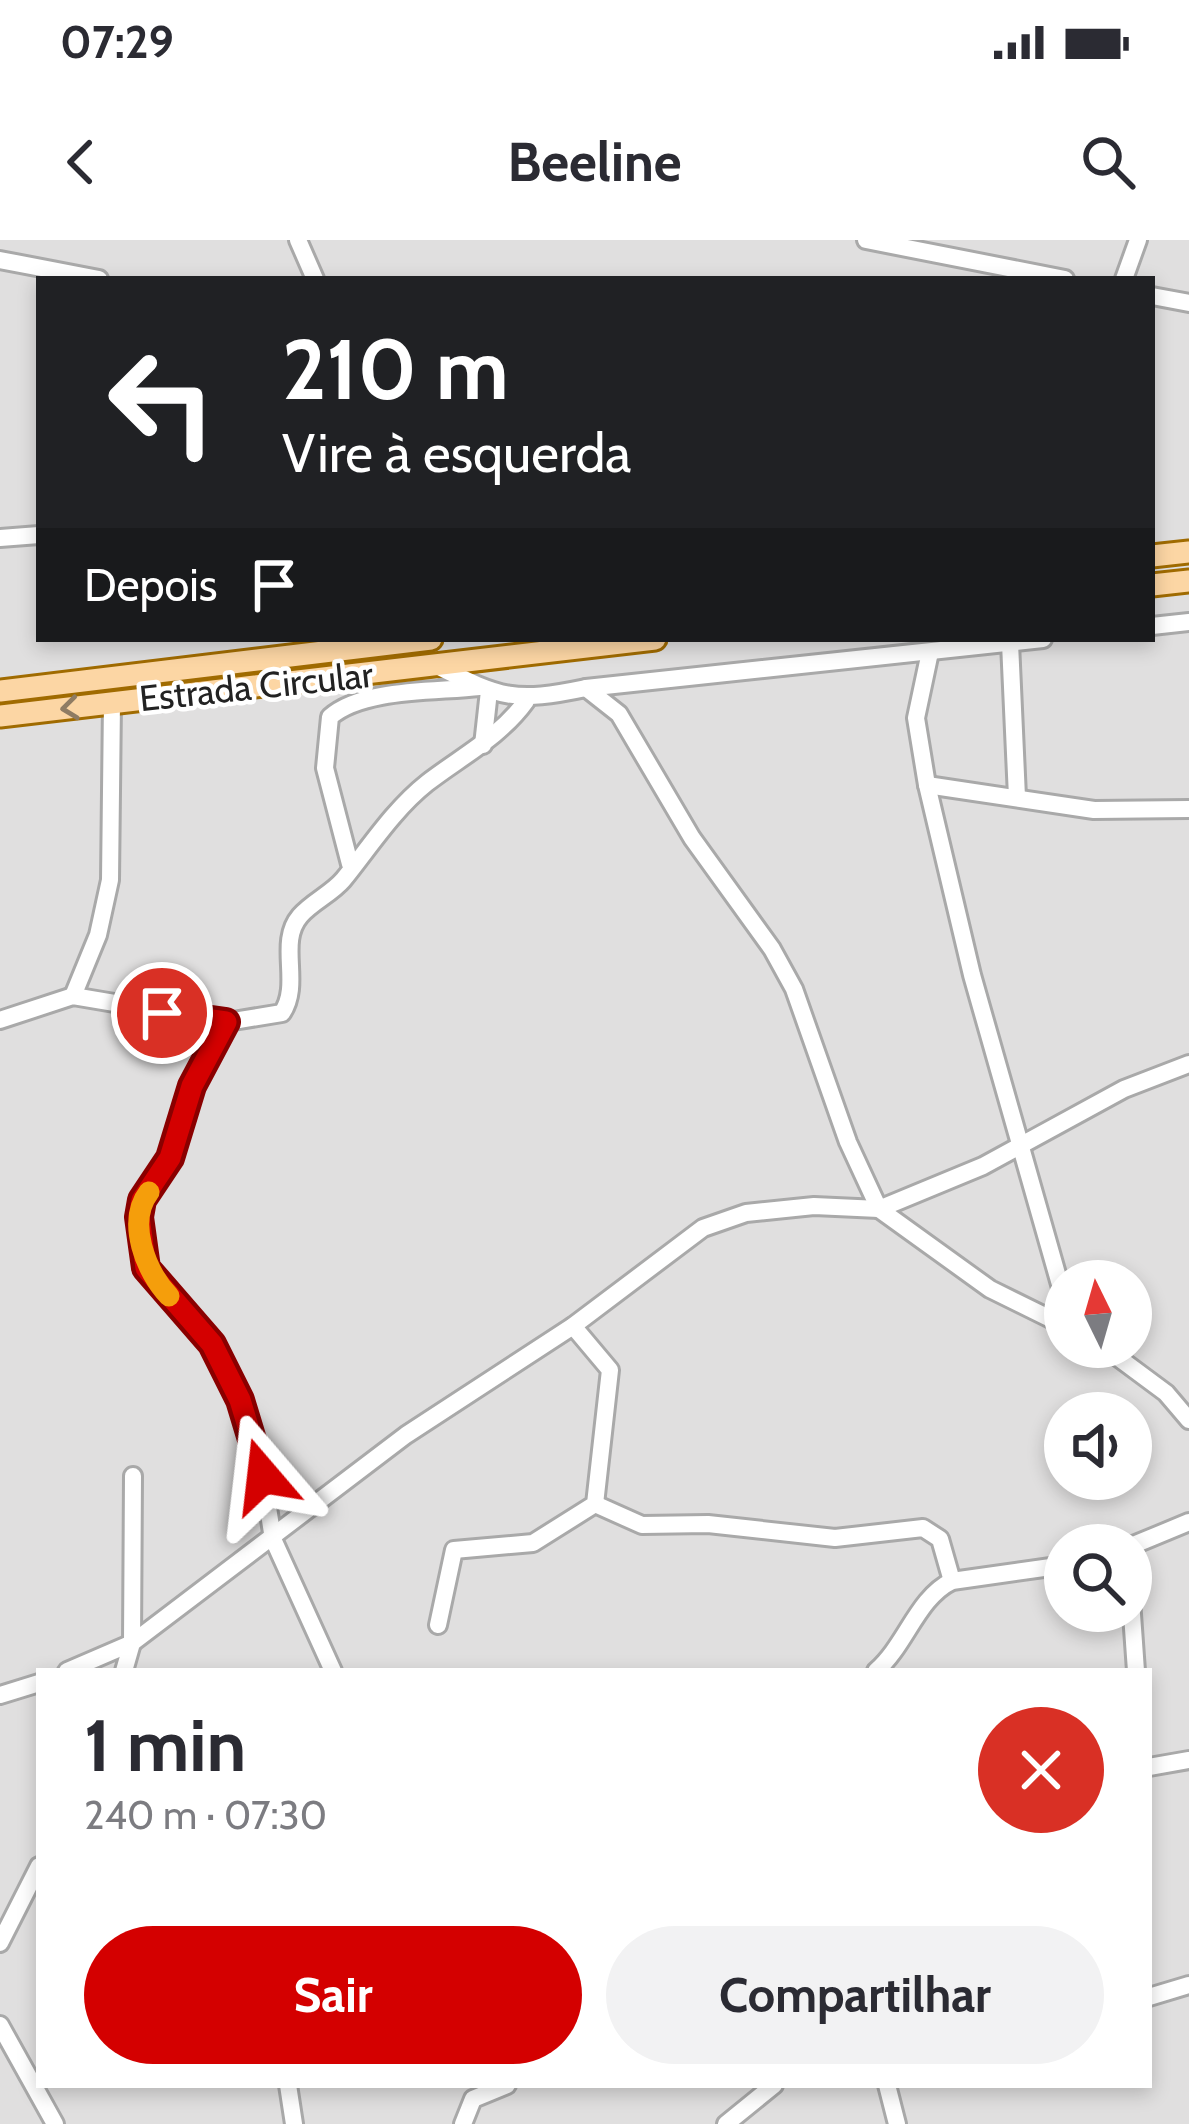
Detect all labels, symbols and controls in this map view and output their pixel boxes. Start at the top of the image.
text: 07:29 [60,15,174,69]
icon: back [48,129,114,195]
text: Beeline [507,129,682,195]
icon: search [1075,129,1141,195]
text: 210 m [282,318,509,420]
icon: left [84,324,240,480]
text: Vire à esquerda [282,420,631,486]
icon: arrive [241,552,307,618]
text: Depois [84,558,217,612]
street label: Estrada Circular [137,652,376,720]
one-way arrow [60,694,79,720]
pin [111,962,213,1064]
icon: arrive [129,980,195,1046]
north arrow [1044,1260,1152,1368]
map controls [1044,1260,1152,1632]
button: sound [1044,1392,1152,1500]
position arrow [200,1413,326,1539]
button: search [1044,1524,1152,1632]
text: 1 min [84,1702,246,1789]
button: close [978,1707,1104,1833]
text: 240 m · 07:30 [84,1791,327,1839]
button: Sair [84,1926,582,2064]
button: Compartilhar [606,1926,1104,2064]

